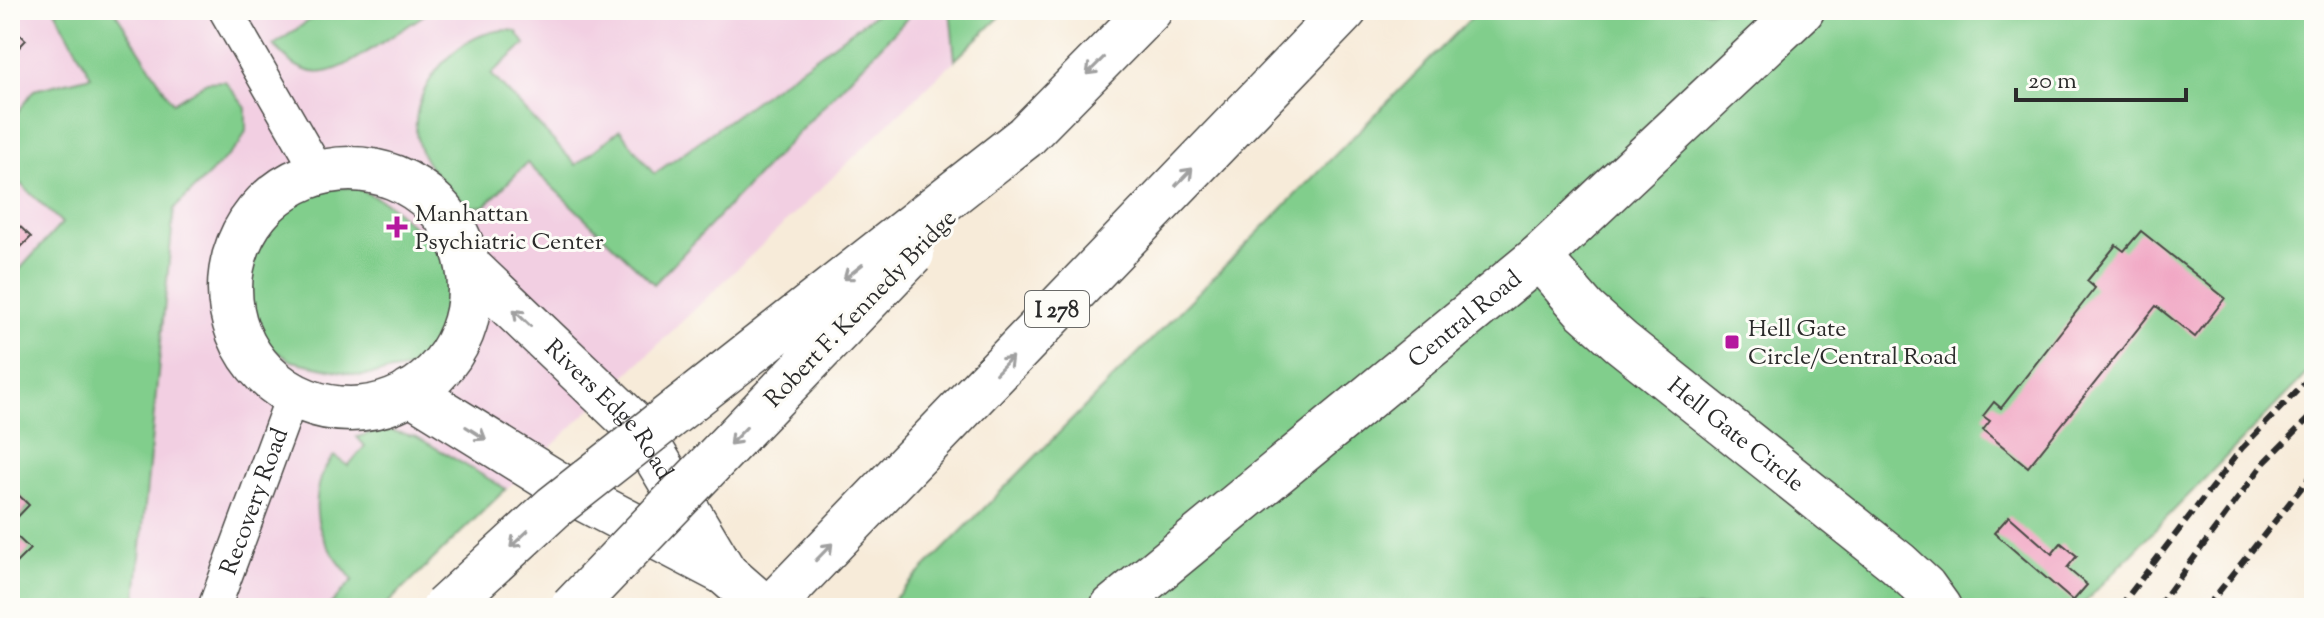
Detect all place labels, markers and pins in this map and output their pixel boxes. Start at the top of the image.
place label: Manhattan Psychiatric Center [415,198,604,260]
marker: Manhattan Psychiatric Center [386,216,408,238]
place label: Hell Gate Circle/Central Road [1748,313,1958,375]
marker: Hell Gate Circle/Central Road [1723,333,1741,351]

